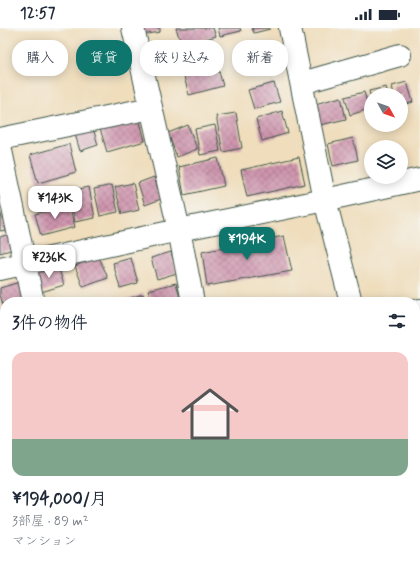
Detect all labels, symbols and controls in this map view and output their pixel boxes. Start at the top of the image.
text: 12:57 [20,4,55,24]
chip: 購入 [12,40,68,76]
chip: 賃貸 [76,40,132,76]
chip: 絞り込み [140,40,224,76]
chip: 新着 [232,40,288,76]
north arrow [364,88,408,132]
map controls [364,88,408,184]
button: layers [364,140,408,184]
pin: ¥143K [27,186,83,220]
text: ¥143K [37,190,73,207]
pin: ¥194K [219,227,275,261]
text: ¥194K [228,231,266,248]
pin: ¥236K [21,245,77,279]
text: ¥236K [32,249,66,266]
icon: filters [386,310,408,332]
text: 3件の物件 [12,312,88,334]
icon: home [174,378,246,450]
text: ¥194,000/月 [12,488,107,510]
text: 3部屋 · 89 m² [12,513,89,530]
text: マンション [12,533,76,550]

